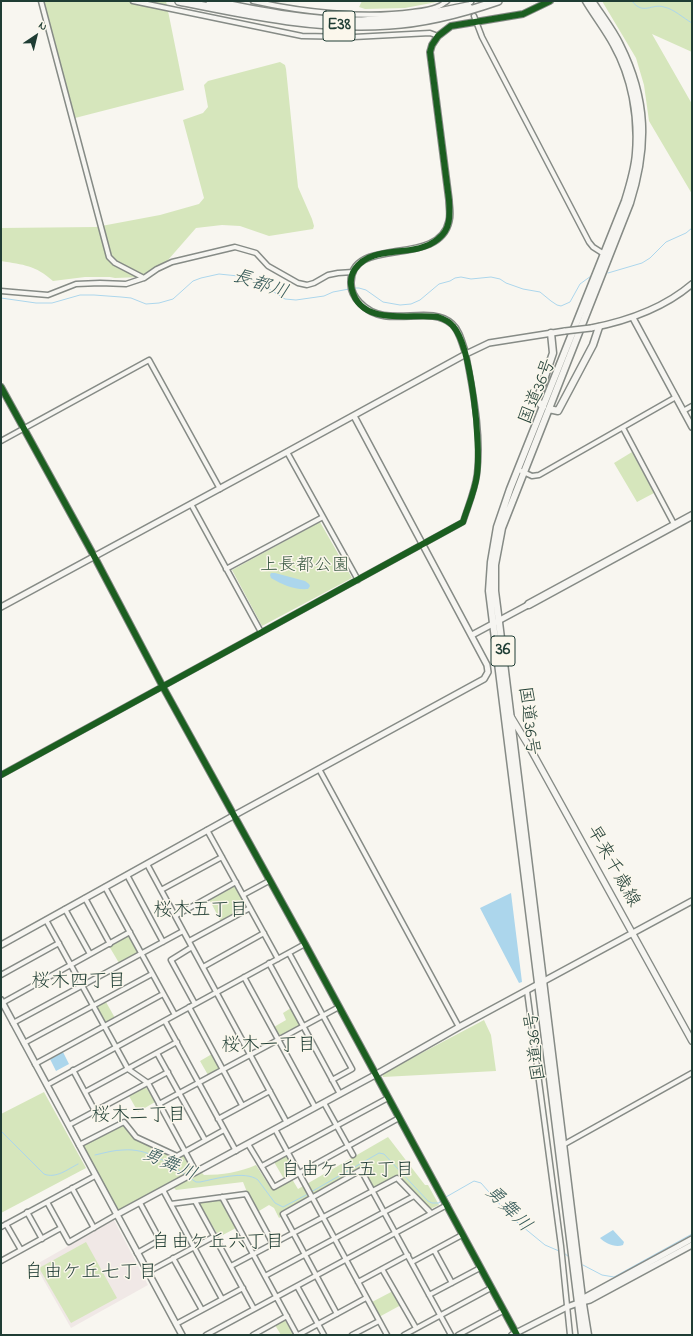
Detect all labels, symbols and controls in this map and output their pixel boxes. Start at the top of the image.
road number: E38 [323,11,355,41]
north arrow [16,16,56,56]
text: N [35,17,51,35]
water label: 長都川 [229,266,291,306]
street label: 国道36号 [516,356,562,428]
park label: 上長都公園 [260,556,350,578]
road number: 36 [491,636,515,666]
street label: 国道36号 [512,685,542,757]
street label: 早来千歳線 [581,822,643,912]
district label: 桜木五丁目 [154,901,248,923]
district label: 桜木四丁目 [32,972,126,994]
street label: 国道36号 [522,1010,552,1082]
district label: 桜木一丁目 [222,1036,316,1058]
district label: 桜木二丁目 [92,1106,186,1128]
water label: 勇舞川 [138,1144,200,1188]
district label: 自由ケ丘五丁目 [282,1161,414,1183]
water label: 勇舞川 [479,1182,535,1238]
district label: 自由ケ丘六丁目 [152,1233,284,1255]
district label: 自由ケ丘七丁目 [25,1263,157,1285]

